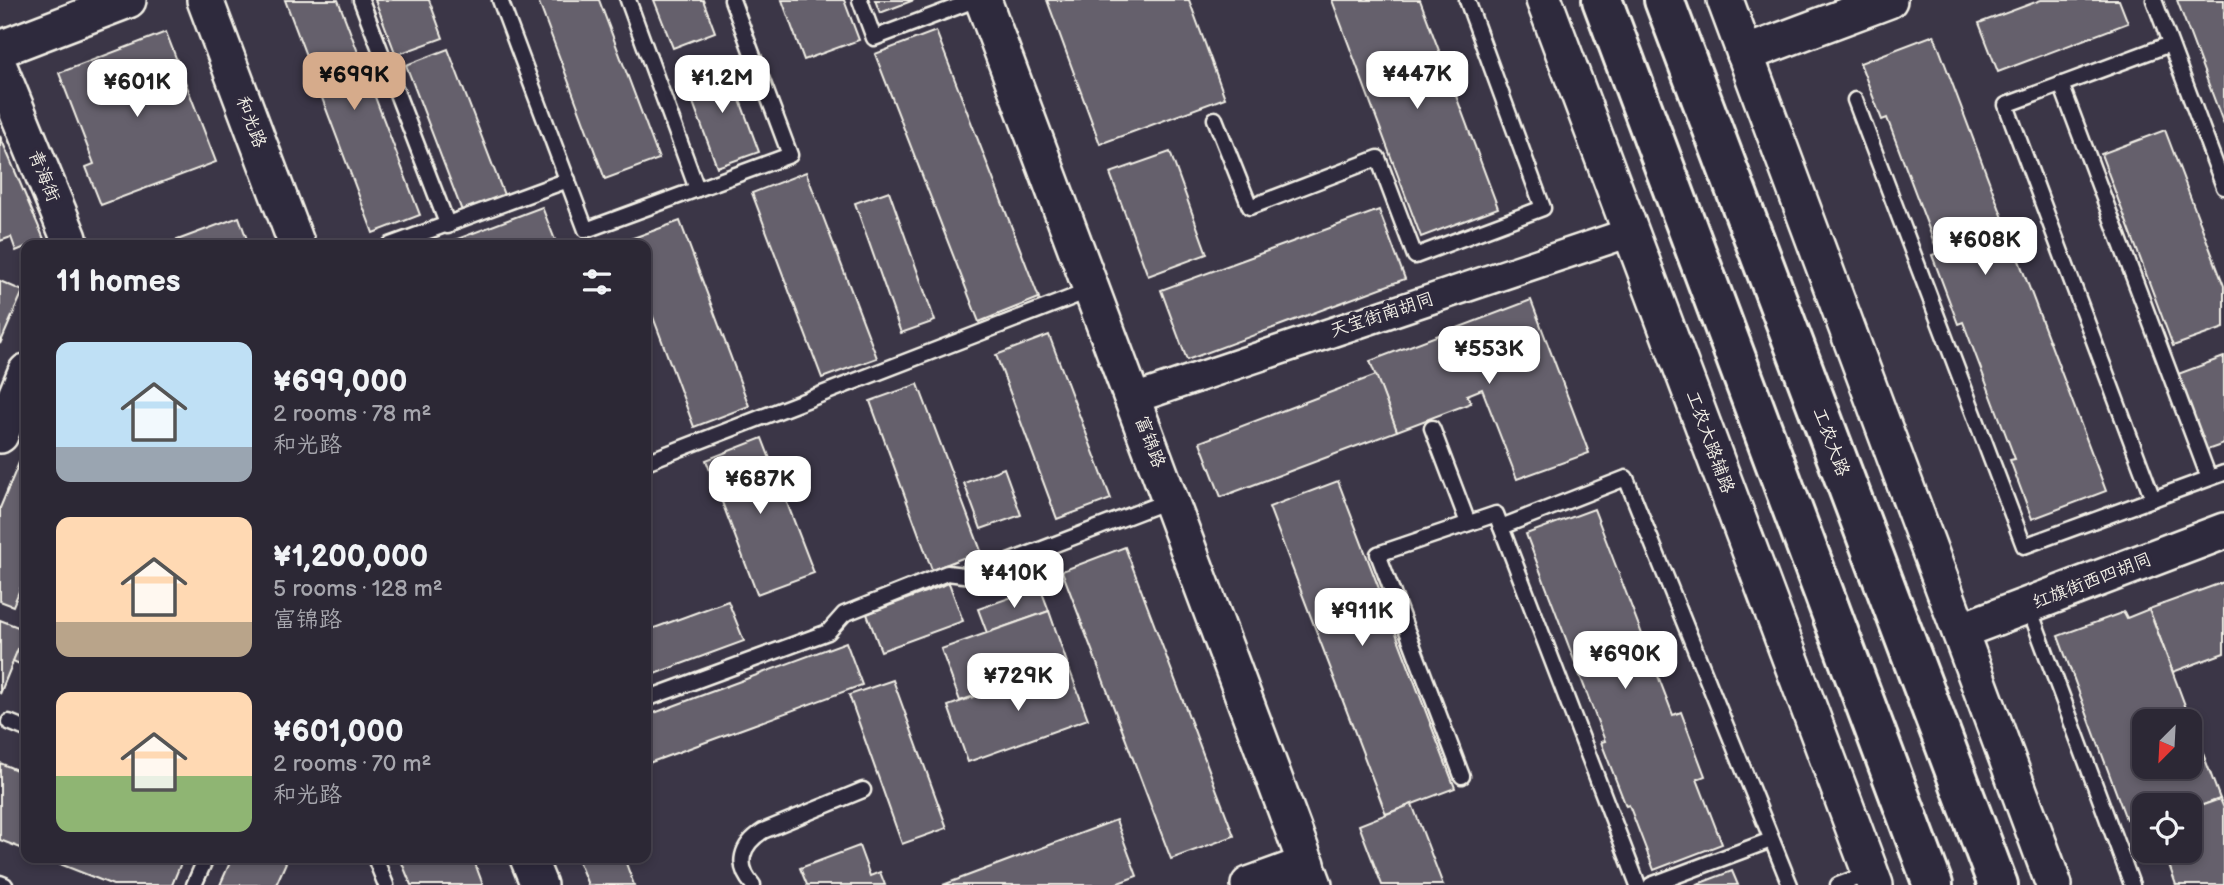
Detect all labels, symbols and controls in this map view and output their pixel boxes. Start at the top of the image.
pin: ¥699K [305,52,403,112]
pin: ¥447K [1368,52,1466,111]
pin: ¥1.2M [673,55,771,115]
pin: ¥601K [88,60,186,119]
text: ¥447K [1382,60,1452,88]
text: ¥699K [319,61,389,89]
text: ¥1.2M [691,64,753,92]
text: ¥601K [103,68,171,96]
street label: 和光路 [232,93,270,151]
street label: 青海街 [24,147,64,205]
pin: ¥608K [1936,218,2034,277]
text: ¥608K [1949,226,2021,254]
icon: filters [578,263,616,301]
text: 11 homes [56,264,180,300]
street label: 天宝街南胡同 [1327,288,1437,342]
pin: ¥553K [1440,326,1538,386]
text: ¥553K [1454,335,1524,363]
text: ¥699,000 [273,364,408,400]
icon: home [112,370,196,454]
street label: 工农大路辅路 [1682,388,1738,496]
text: 2 rooms · 78 m² [273,400,431,428]
street label: 工农大路 [1808,405,1854,479]
street label: 富锦路 [1131,413,1169,471]
text: 和光路 [273,431,342,459]
pin: ¥687K [711,456,809,516]
text: ¥687K [725,465,795,493]
text: ¥1,200,000 [273,539,428,575]
icon: home [112,545,196,629]
street label: 红旗街西四胡同 [2029,549,2155,613]
pin: ¥410K [965,550,1063,610]
text: ¥410K [981,559,1047,587]
text: 5 rooms · 128 m² [273,575,443,603]
pin: ¥911K [1313,588,1411,648]
text: ¥911K [1331,597,1393,625]
text: 富锦路 [273,606,342,634]
pin: ¥690K [1576,632,1674,691]
text: ¥690K [1589,640,1661,668]
pin: ¥729K [969,654,1067,713]
text: ¥729K [983,662,1053,690]
north arrow [2132,709,2202,779]
map controls [2132,709,2202,863]
text: ¥601,000 [273,714,404,750]
icon: home [112,720,196,804]
text: 2 rooms · 70 m² [273,750,432,778]
text: 和光路 [273,781,342,809]
button: locate [2132,793,2202,863]

